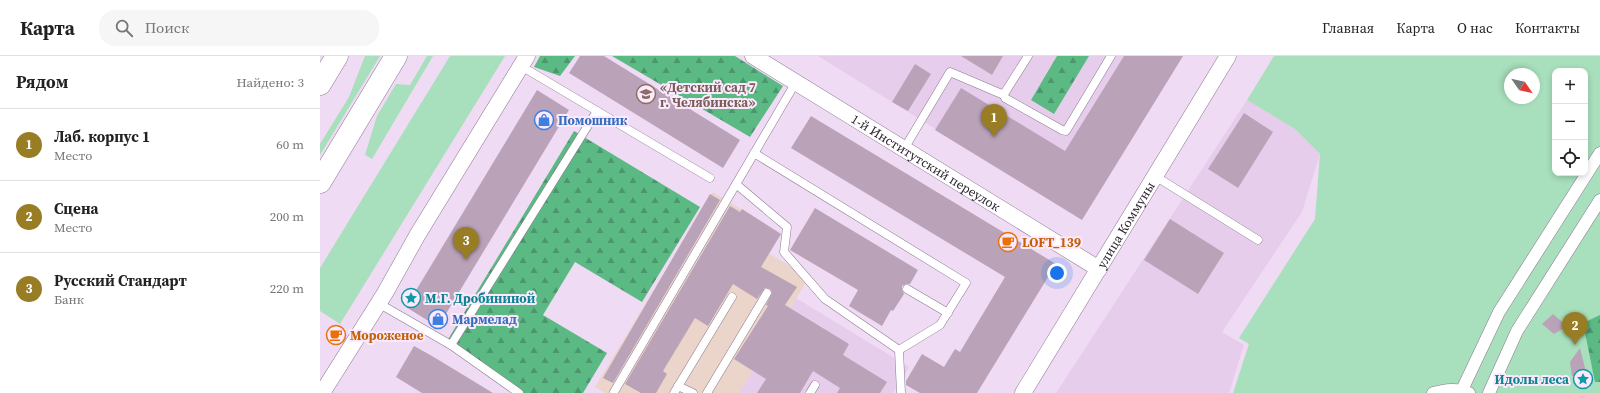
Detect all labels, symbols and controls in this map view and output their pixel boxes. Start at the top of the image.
search box [99,10,379,46]
text: Карта [20,15,75,41]
icon: search [113,17,135,39]
text: Поиск [145,17,189,38]
text: Главная [1322,18,1374,38]
text: Карта [1396,18,1435,38]
text: О нас [1457,18,1493,38]
text: Контакты [1515,18,1580,38]
north arrow [1504,68,1540,104]
map controls [1552,68,1588,176]
button: + [1552,68,1588,104]
text: Рядом [16,70,68,94]
text: Найдено: 3 [237,74,304,91]
place label: «Детский сад 7 г. Челябинска» [660,79,756,111]
school or university icon: «Детский сад 7 г. Челябинска» [635,83,657,105]
pin: 1 [981,104,1007,137]
button: − [1552,104,1588,140]
shop icon: Помошник [533,109,555,131]
street label: 1-й Институтский переулок [849,110,1003,214]
place label: Помошник [558,112,628,129]
text: Лаб. корпус 1 [54,126,150,147]
text: 1 [25,136,33,153]
text: 60 m [276,136,304,153]
button: locate [1552,140,1588,176]
text: Место [54,147,92,164]
street label: улица Коммуны [1092,178,1158,271]
text: Сцена [54,198,99,219]
text: 2 [25,208,33,225]
text: 200 m [270,208,304,225]
text: Место [54,219,92,236]
pin: 3 [453,227,479,260]
cafe icon: LOFT_139 [997,231,1019,253]
place label: LOFT_139 [1022,234,1081,251]
your location [1047,263,1067,283]
text: Русский Стандарт [54,270,187,291]
text: 3 [25,280,33,297]
text: 220 m [270,280,304,297]
place icon: М.Г. Дробининой [400,287,422,309]
place label: М.Г. Дробининой [425,290,536,307]
text: Банк [54,291,84,308]
shop icon: Мармелад [427,308,449,330]
place label: Мармелад [452,311,517,328]
pin: 2 [1562,312,1588,345]
cafe icon: Мороженое [325,324,347,346]
place label: Мороженое [350,327,424,344]
place icon: Идолы леса [1572,368,1594,390]
place label: Идолы леса [1495,371,1569,388]

